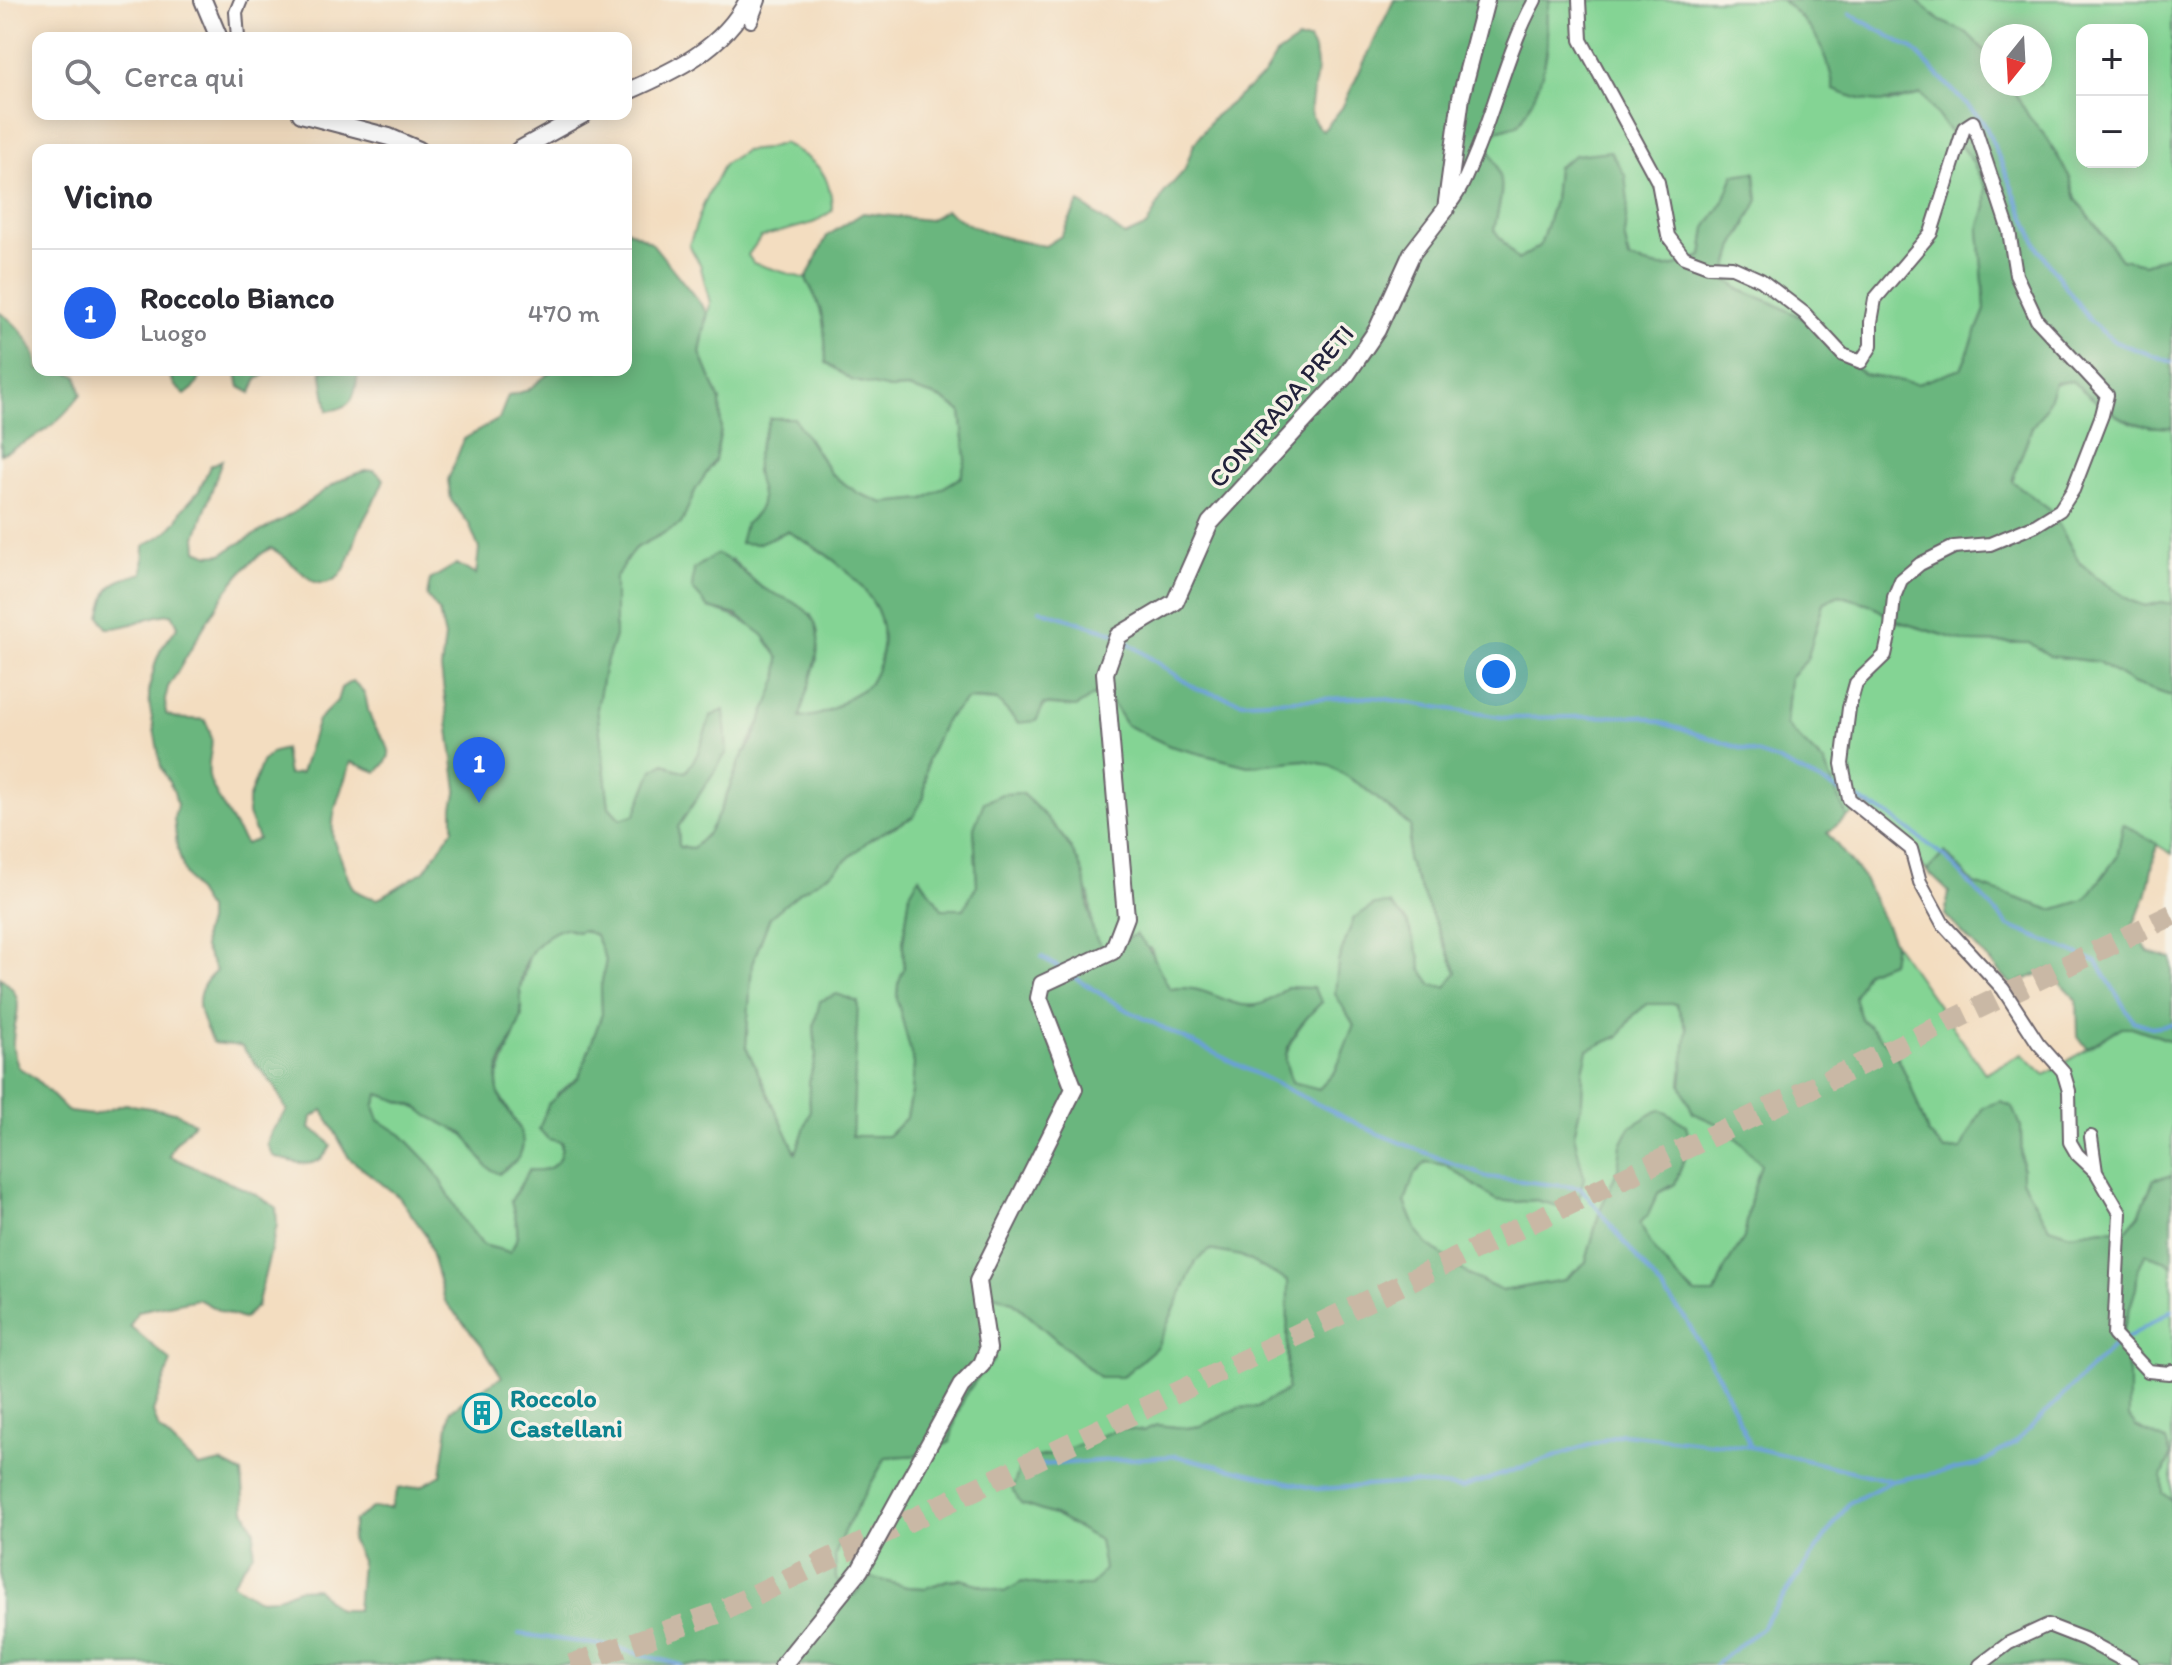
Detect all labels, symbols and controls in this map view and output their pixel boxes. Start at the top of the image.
north arrow [1980,24,2052,96]
map controls [2076,24,2148,168]
button: + [2076,24,2148,96]
search box [32,32,632,120]
icon: search [60,54,104,98]
text: Cerca qui [124,58,244,95]
button: − [2076,96,2148,168]
text: Vicino [64,176,153,217]
text: Roccolo Bianco [140,279,334,316]
text: 1 [84,297,96,329]
text: 470 m [528,297,600,329]
text: Luogo [140,316,207,348]
street label: CONTRADA PRETI [1201,318,1361,494]
your location [1476,654,1516,694]
pin: 1 [453,737,505,803]
place label: Roccolo Castellani [510,1382,623,1444]
building icon: Roccolo Castellani [461,1392,503,1434]

